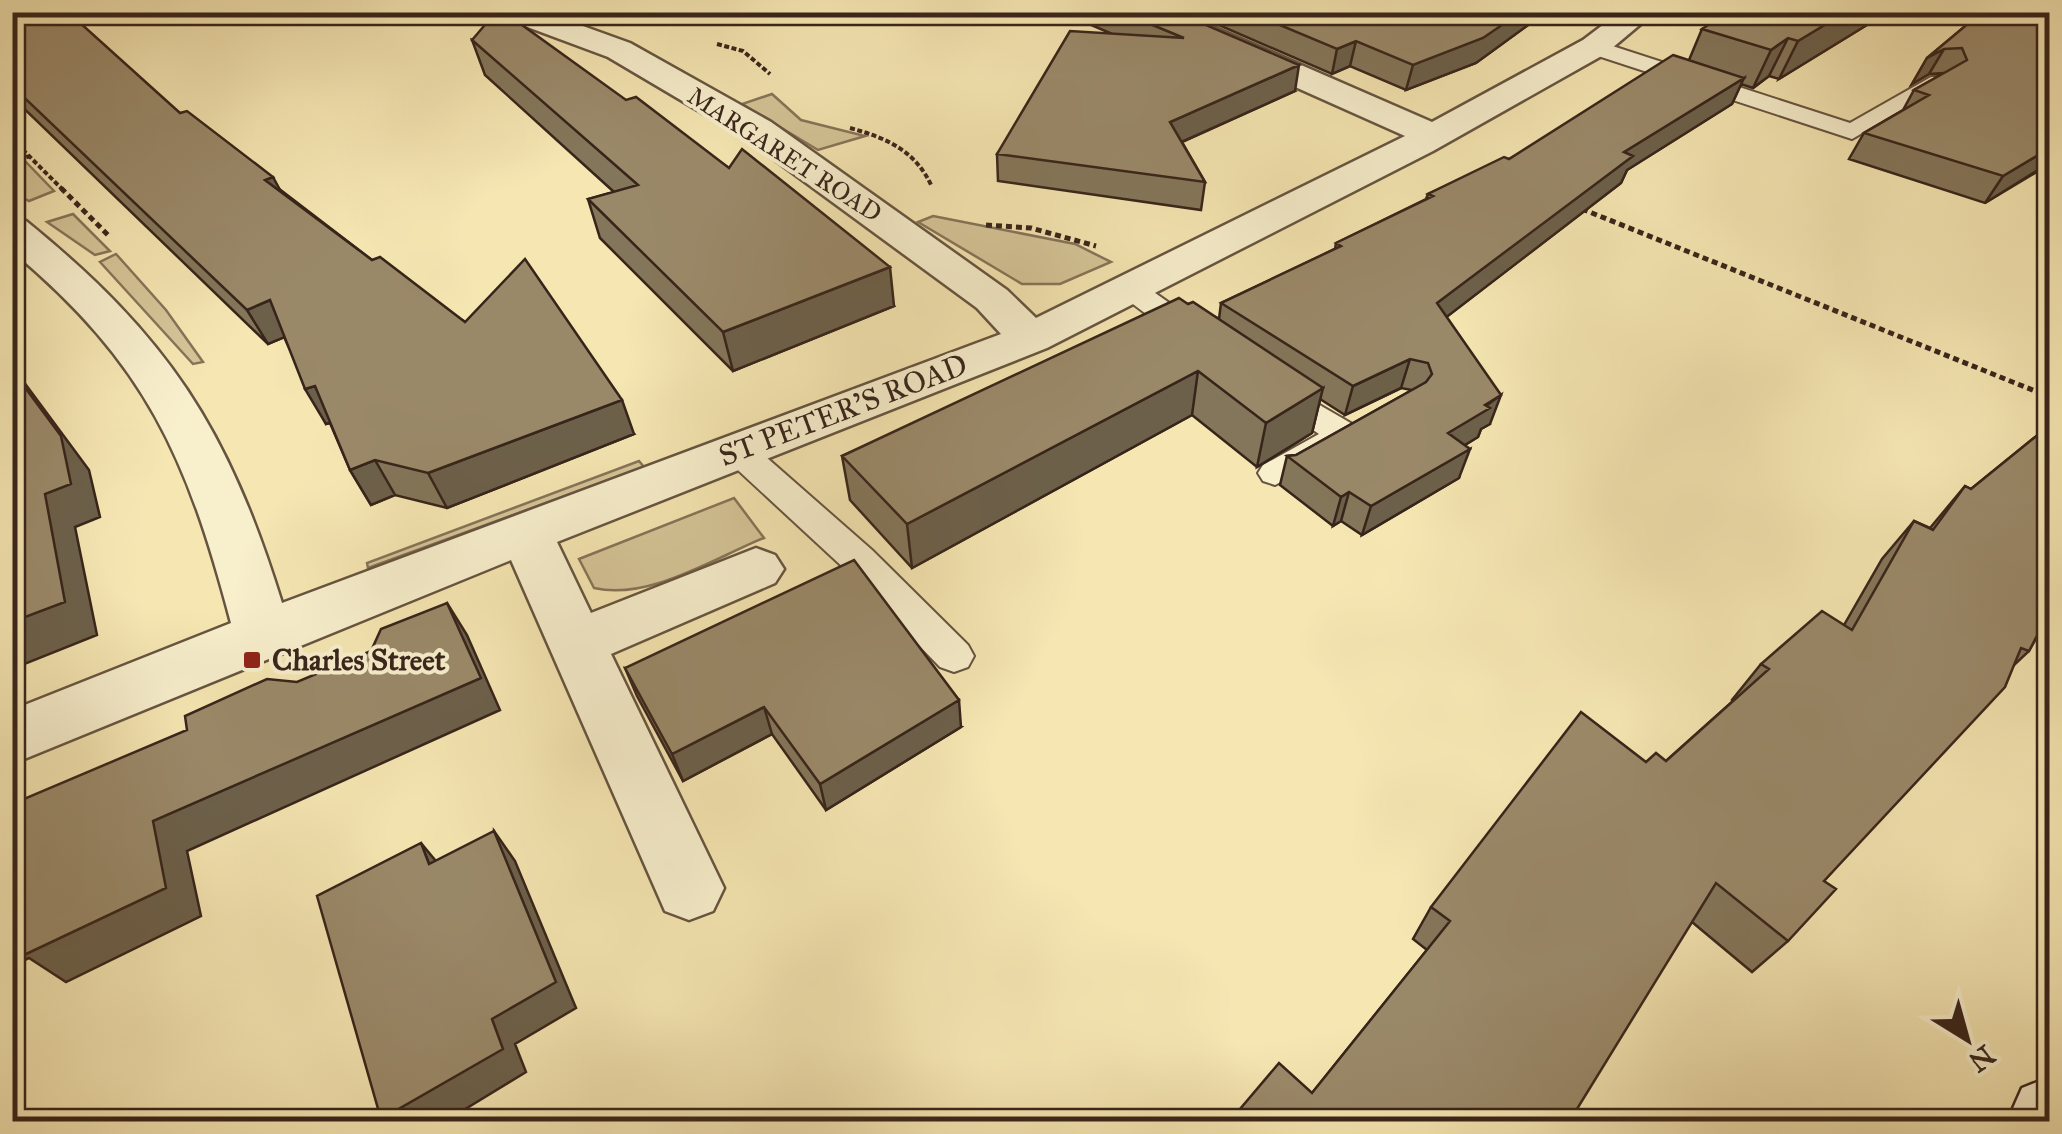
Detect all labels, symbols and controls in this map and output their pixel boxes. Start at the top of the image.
street label: MARGARET ROAD [682,80,888,229]
street label: ST PETER'S ROAD [714,346,972,474]
place label: Charles Street [272,642,446,678]
marker: Charles Street [241,649,263,671]
north arrow [1917,989,2017,1089]
text: N [1962,1037,2002,1080]

